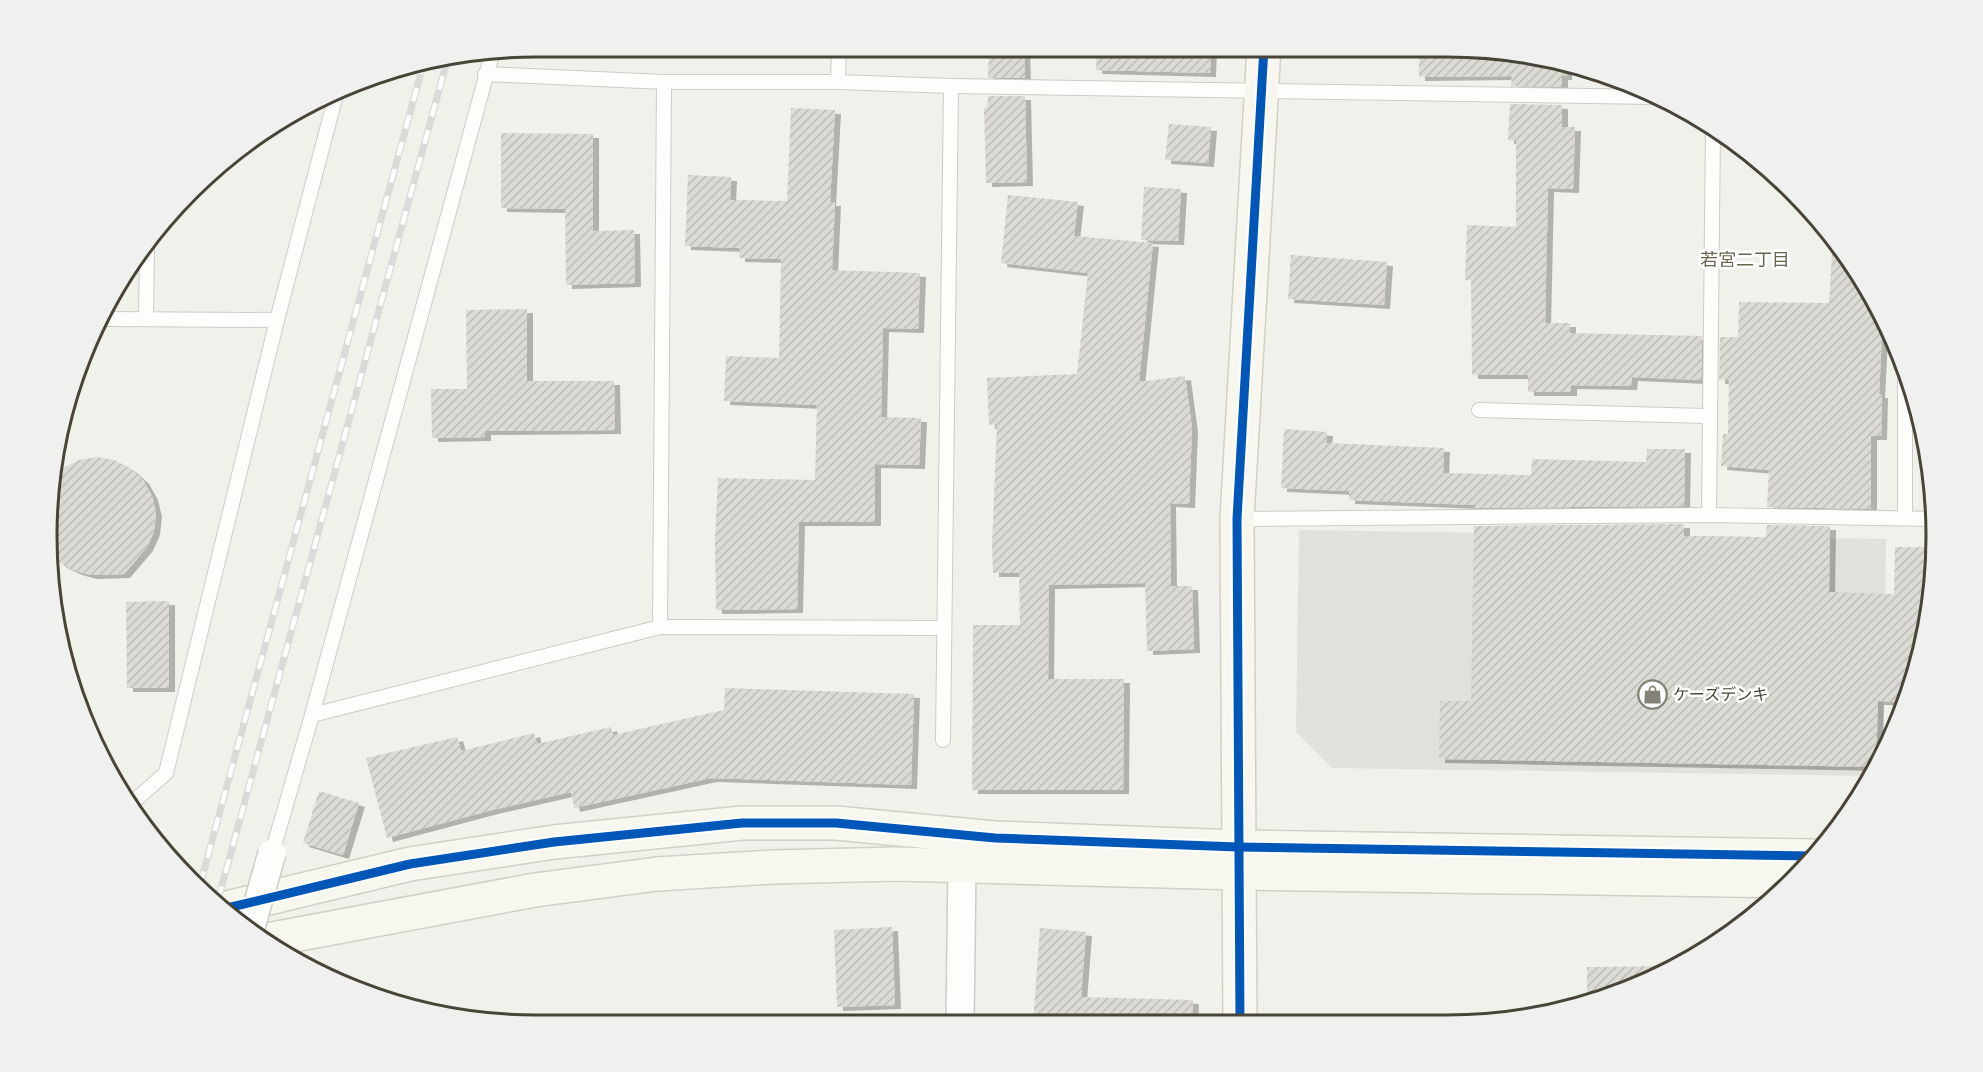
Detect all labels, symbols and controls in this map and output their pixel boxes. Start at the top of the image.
district label: 若宮二丁目 [1700,247,1790,271]
shop icon: ケーズデンキ [1636,678,1668,710]
place label: ケーズデンキ [1673,683,1768,705]

